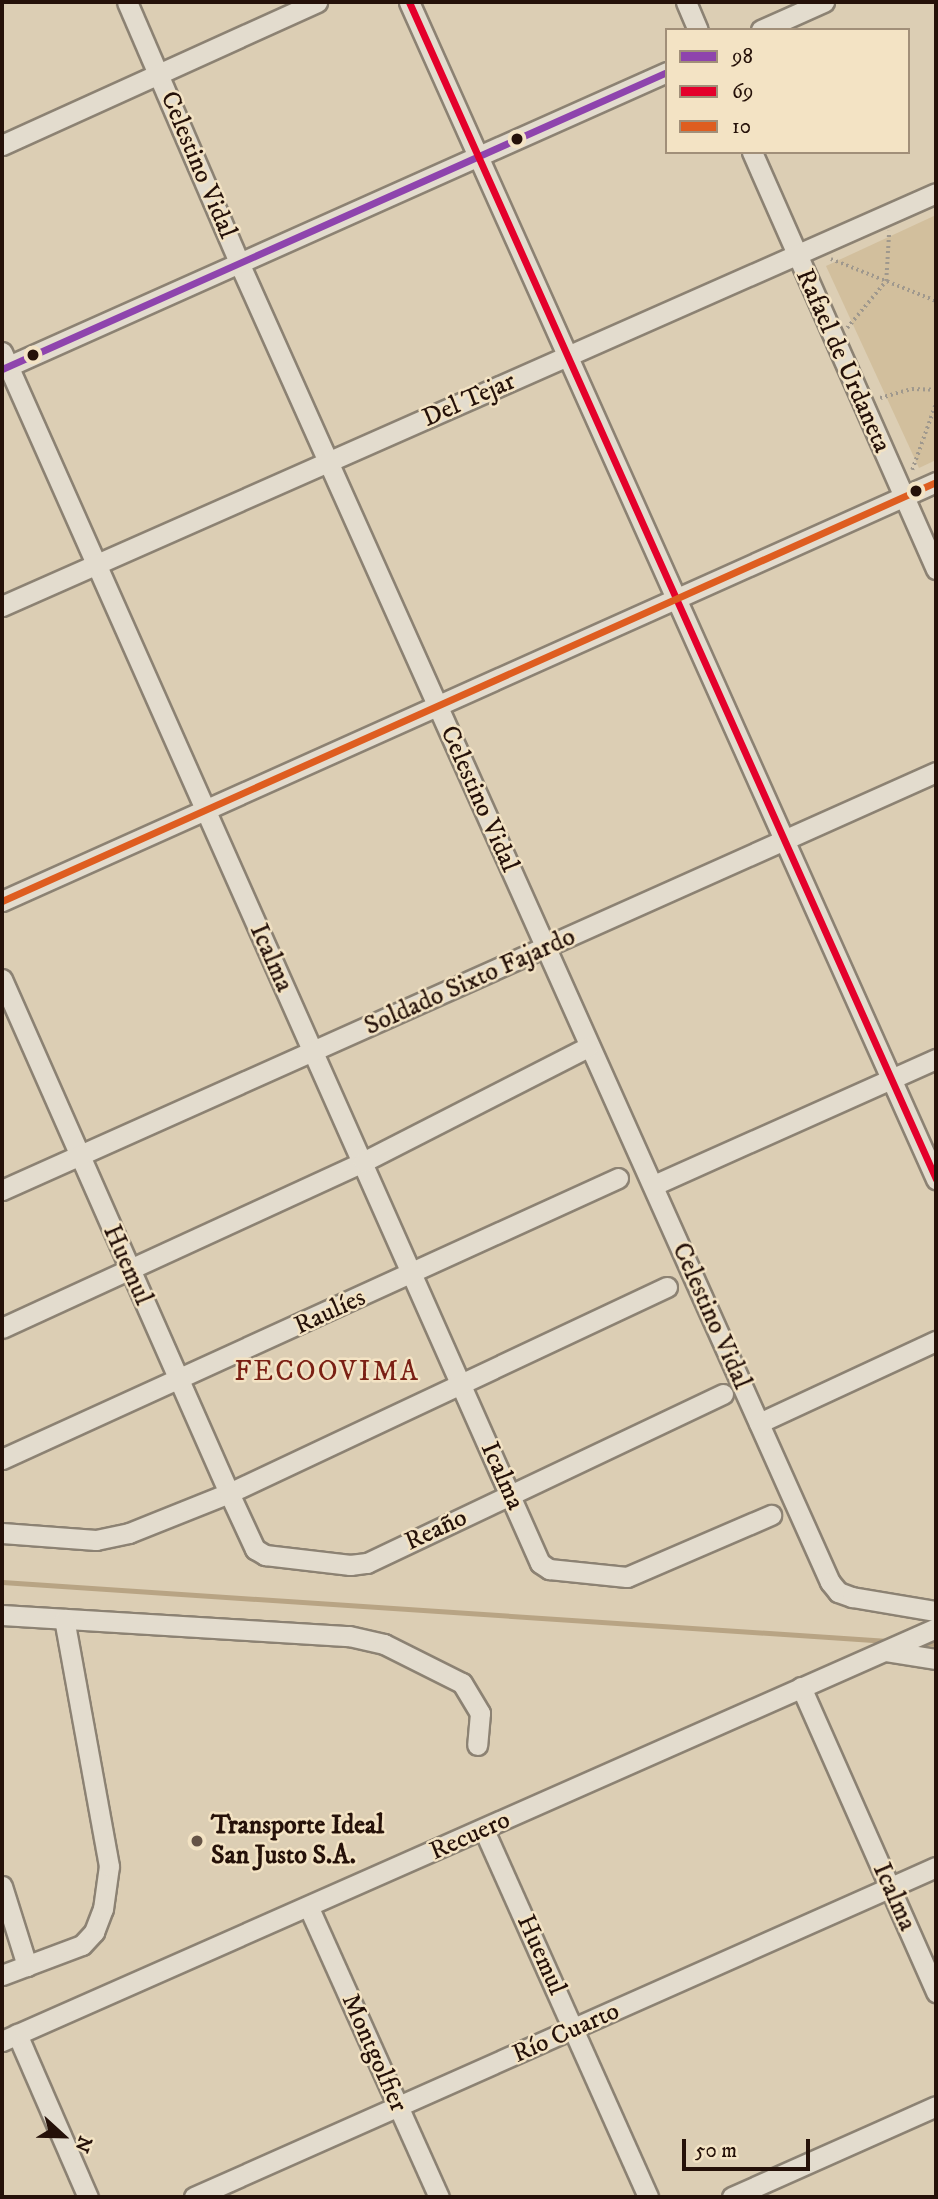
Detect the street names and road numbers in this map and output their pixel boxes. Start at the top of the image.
street label: Celestino Vidal [153,87,243,243]
street label: Rafael de Urdaneta [789,264,897,458]
street label: Del Tejar [418,366,520,434]
street label: Celestino Vidal [433,721,525,877]
street label: Icalma [242,919,300,997]
street label: Soldado Sixto Fajardo [360,921,580,1043]
street label: Huemul [96,1220,158,1310]
street label: Celestino Vidal [665,1238,757,1394]
street label: Raulíes [289,1282,371,1342]
street label: Icalma [473,1437,531,1515]
street label: Reaño [400,1502,472,1558]
street label: Recuero [425,1805,515,1867]
street label: Icalma [865,1858,923,1936]
street label: Huemul [510,1910,572,2000]
street label: Montgolfier [334,1989,414,2117]
street label: Río Cuarto [508,1996,624,2070]

